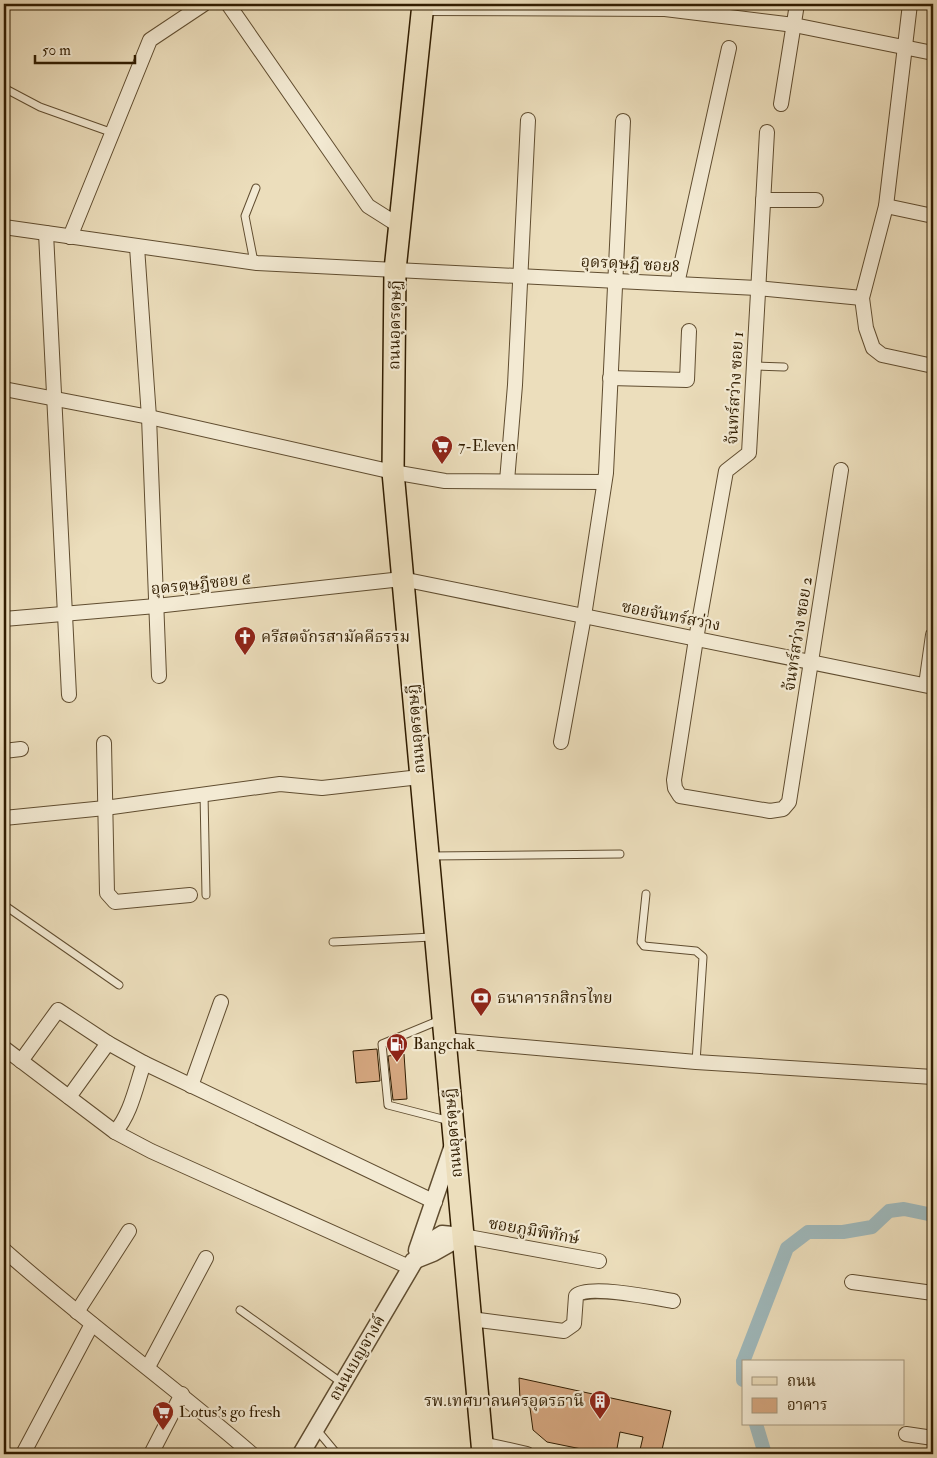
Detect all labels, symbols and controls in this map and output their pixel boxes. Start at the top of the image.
scale bar [35,32,135,64]
text: 50 m [42,41,71,60]
street label: อุดรดุษฎี ซอย8 [580,251,680,278]
street label: ถนนอุดรดุษฎี [384,280,407,370]
street label: จ้นทร์สว่าง ซอย 1 [722,331,748,445]
supermarket icon: 7-Eleven [430,434,454,465]
place label: 7-Eleven [458,436,516,456]
street label: อุดรดุษฎีซอย ๕ [150,569,252,600]
street label: จ้นทร์สว่าง ซอย 2 [779,575,817,693]
street label: ซอยจันทร์สว่าง [620,597,722,635]
church icon: ครีสตจักรสามัคคีธรรม [233,625,257,656]
place label: ครีสตจักรสามัคคีธรรม [261,627,410,647]
street label: ถนนอุดรดุษฎี [402,683,431,775]
bank icon: ธนาคารกสิกรไทย [469,986,493,1017]
place label: ธนาคารกสิกรไทย [497,987,613,1008]
fuel station icon: Bangchak [385,1032,409,1063]
place label: Bangchak [413,1034,476,1054]
street label: ถนนอุดรดุษฎี [439,1087,468,1179]
street label: ซอยภูมิพิทักษ์ [487,1213,581,1249]
street label: ถนนเบญจางค์ [324,1312,390,1404]
legend [742,1360,904,1426]
text: ถนน [787,1372,816,1391]
building icon: รพ.เทศบาลนครอุดรธานี [588,1389,612,1420]
place label: รพ.เทศบาลนครอุดรธานี [424,1391,584,1412]
text: อาคาร [787,1396,827,1415]
supermarket icon: Lotus's go fresh [151,1400,175,1431]
place label: Lotus's go fresh [179,1402,281,1422]

